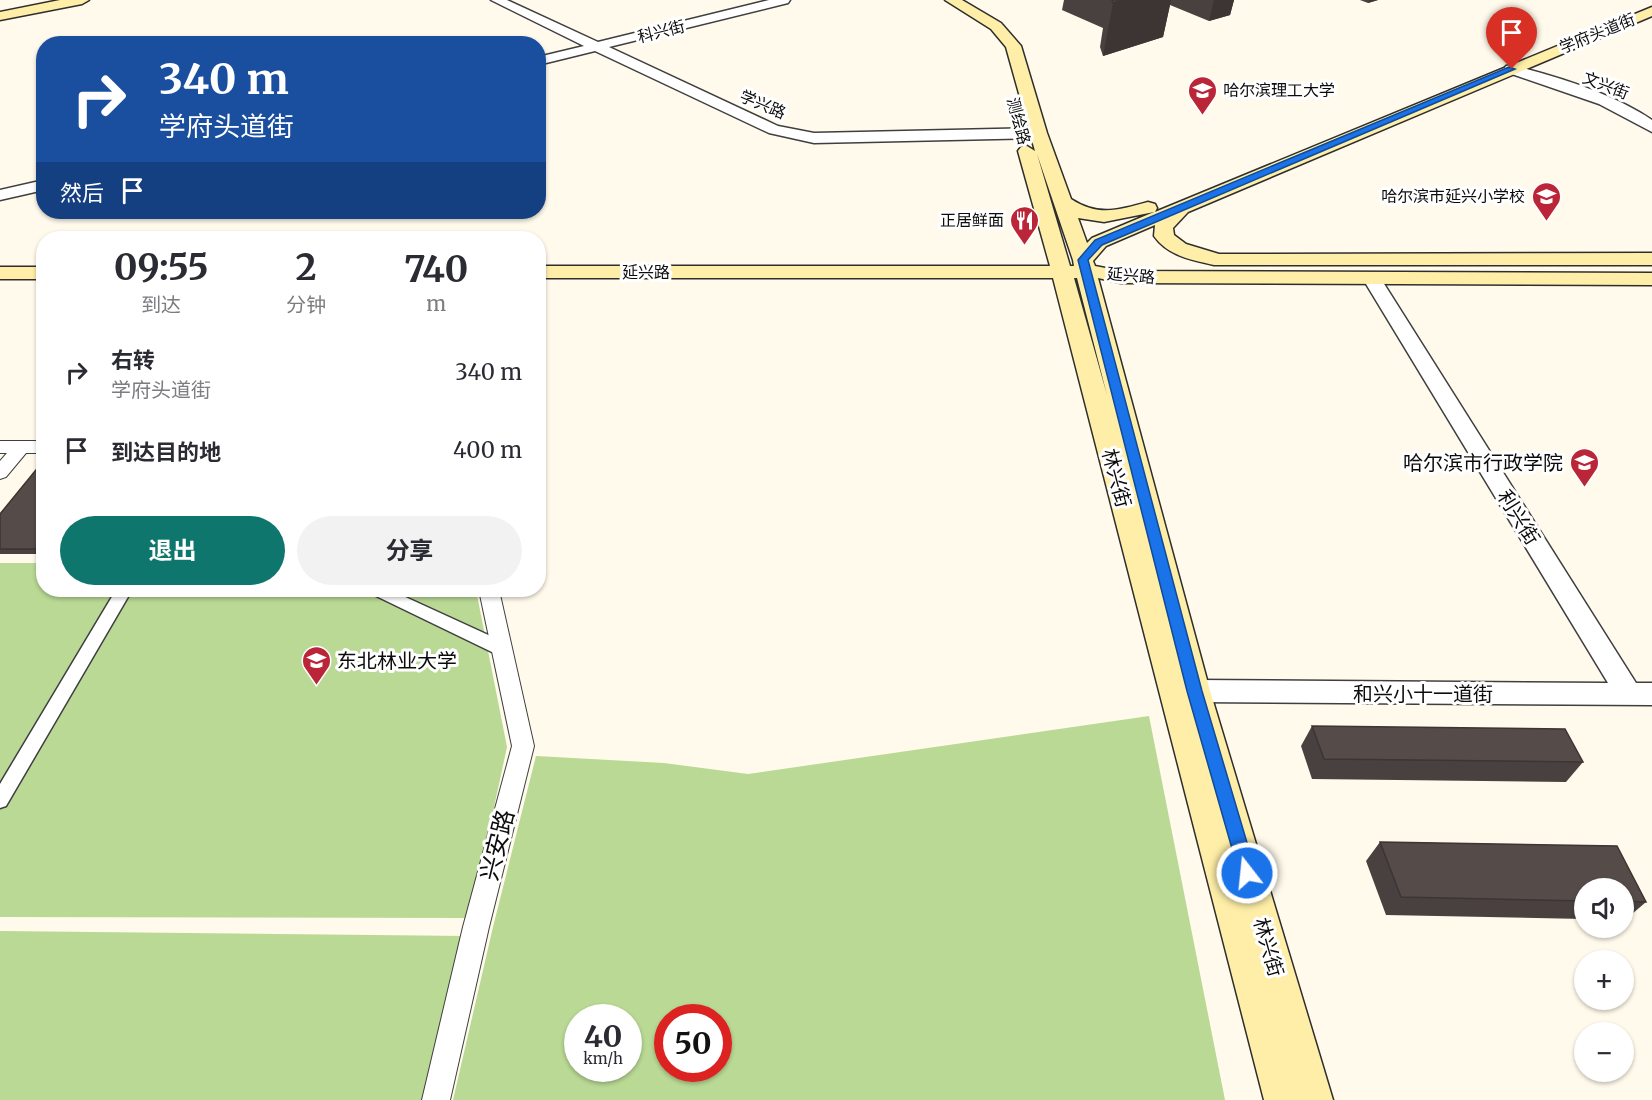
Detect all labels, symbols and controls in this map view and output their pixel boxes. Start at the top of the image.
pin [1486,7,1537,69]
street label: 学府头道街 [1556,9,1638,57]
street label: 科兴街 [635,15,687,47]
icon: arrive [1495,16,1528,49]
text: 340 m [159,53,289,105]
icon: right [60,60,138,138]
street label: 文兴街 [1580,67,1632,103]
school or university icon: 哈尔滨理工大学 [1186,74,1218,116]
place label: 哈尔滨理工大学 [1223,80,1335,100]
street label: 学兴路 [737,85,789,123]
street label: 测绘路 [1003,95,1035,147]
text: 学府头道街 [159,109,294,143]
icon: arrive [116,174,149,207]
text: 然后 [60,179,104,207]
school or university icon: 哈尔滨市延兴小学校 [1530,180,1562,222]
place label: 哈尔滨市延兴小学校 [1381,186,1525,206]
restaurant icon: 正居鲜面 [1009,204,1041,246]
place label: 正居鲜面 [940,210,1004,230]
text: 09:55 [114,245,208,290]
text: 2 [296,245,317,290]
text: 740 [404,247,468,292]
street label: 延兴路 [622,262,670,282]
street label: 延兴路 [1106,263,1156,287]
text: m [426,291,446,316]
text: 到达 [141,292,181,317]
text: 分钟 [286,292,326,317]
text: 右转 [111,346,155,374]
icon: right [60,356,93,389]
text: 340 m [455,358,522,386]
text: 学府头道街 [111,377,211,402]
icon: arrive [60,434,93,467]
text: 400 m [453,436,522,464]
text: 到达目的地 [111,438,221,466]
street label: 林兴街 [1097,446,1137,510]
school or university icon: 哈尔滨市行政学院 [1568,446,1600,488]
place label: 哈尔滨市行政学院 [1403,450,1563,475]
street label: 利兴街 [1493,485,1545,549]
button: 退出 [60,516,285,585]
button: 分享 [297,516,522,585]
school or university icon: 东北林业大学 [300,644,332,686]
place label: 东北林业大学 [337,648,457,673]
street label: 和兴小十一道街 [1353,681,1493,706]
street label: 兴安路 [473,806,521,884]
position arrow [1215,841,1279,905]
map controls [1574,878,1634,1082]
button: sound [1574,878,1634,938]
street label: 林兴街 [1249,915,1289,979]
button: + [1574,950,1634,1010]
speed limit sign: 50 [654,1004,732,1082]
text: 40 [584,1017,622,1055]
button: − [1574,1022,1634,1082]
text: km/h [583,1049,623,1068]

